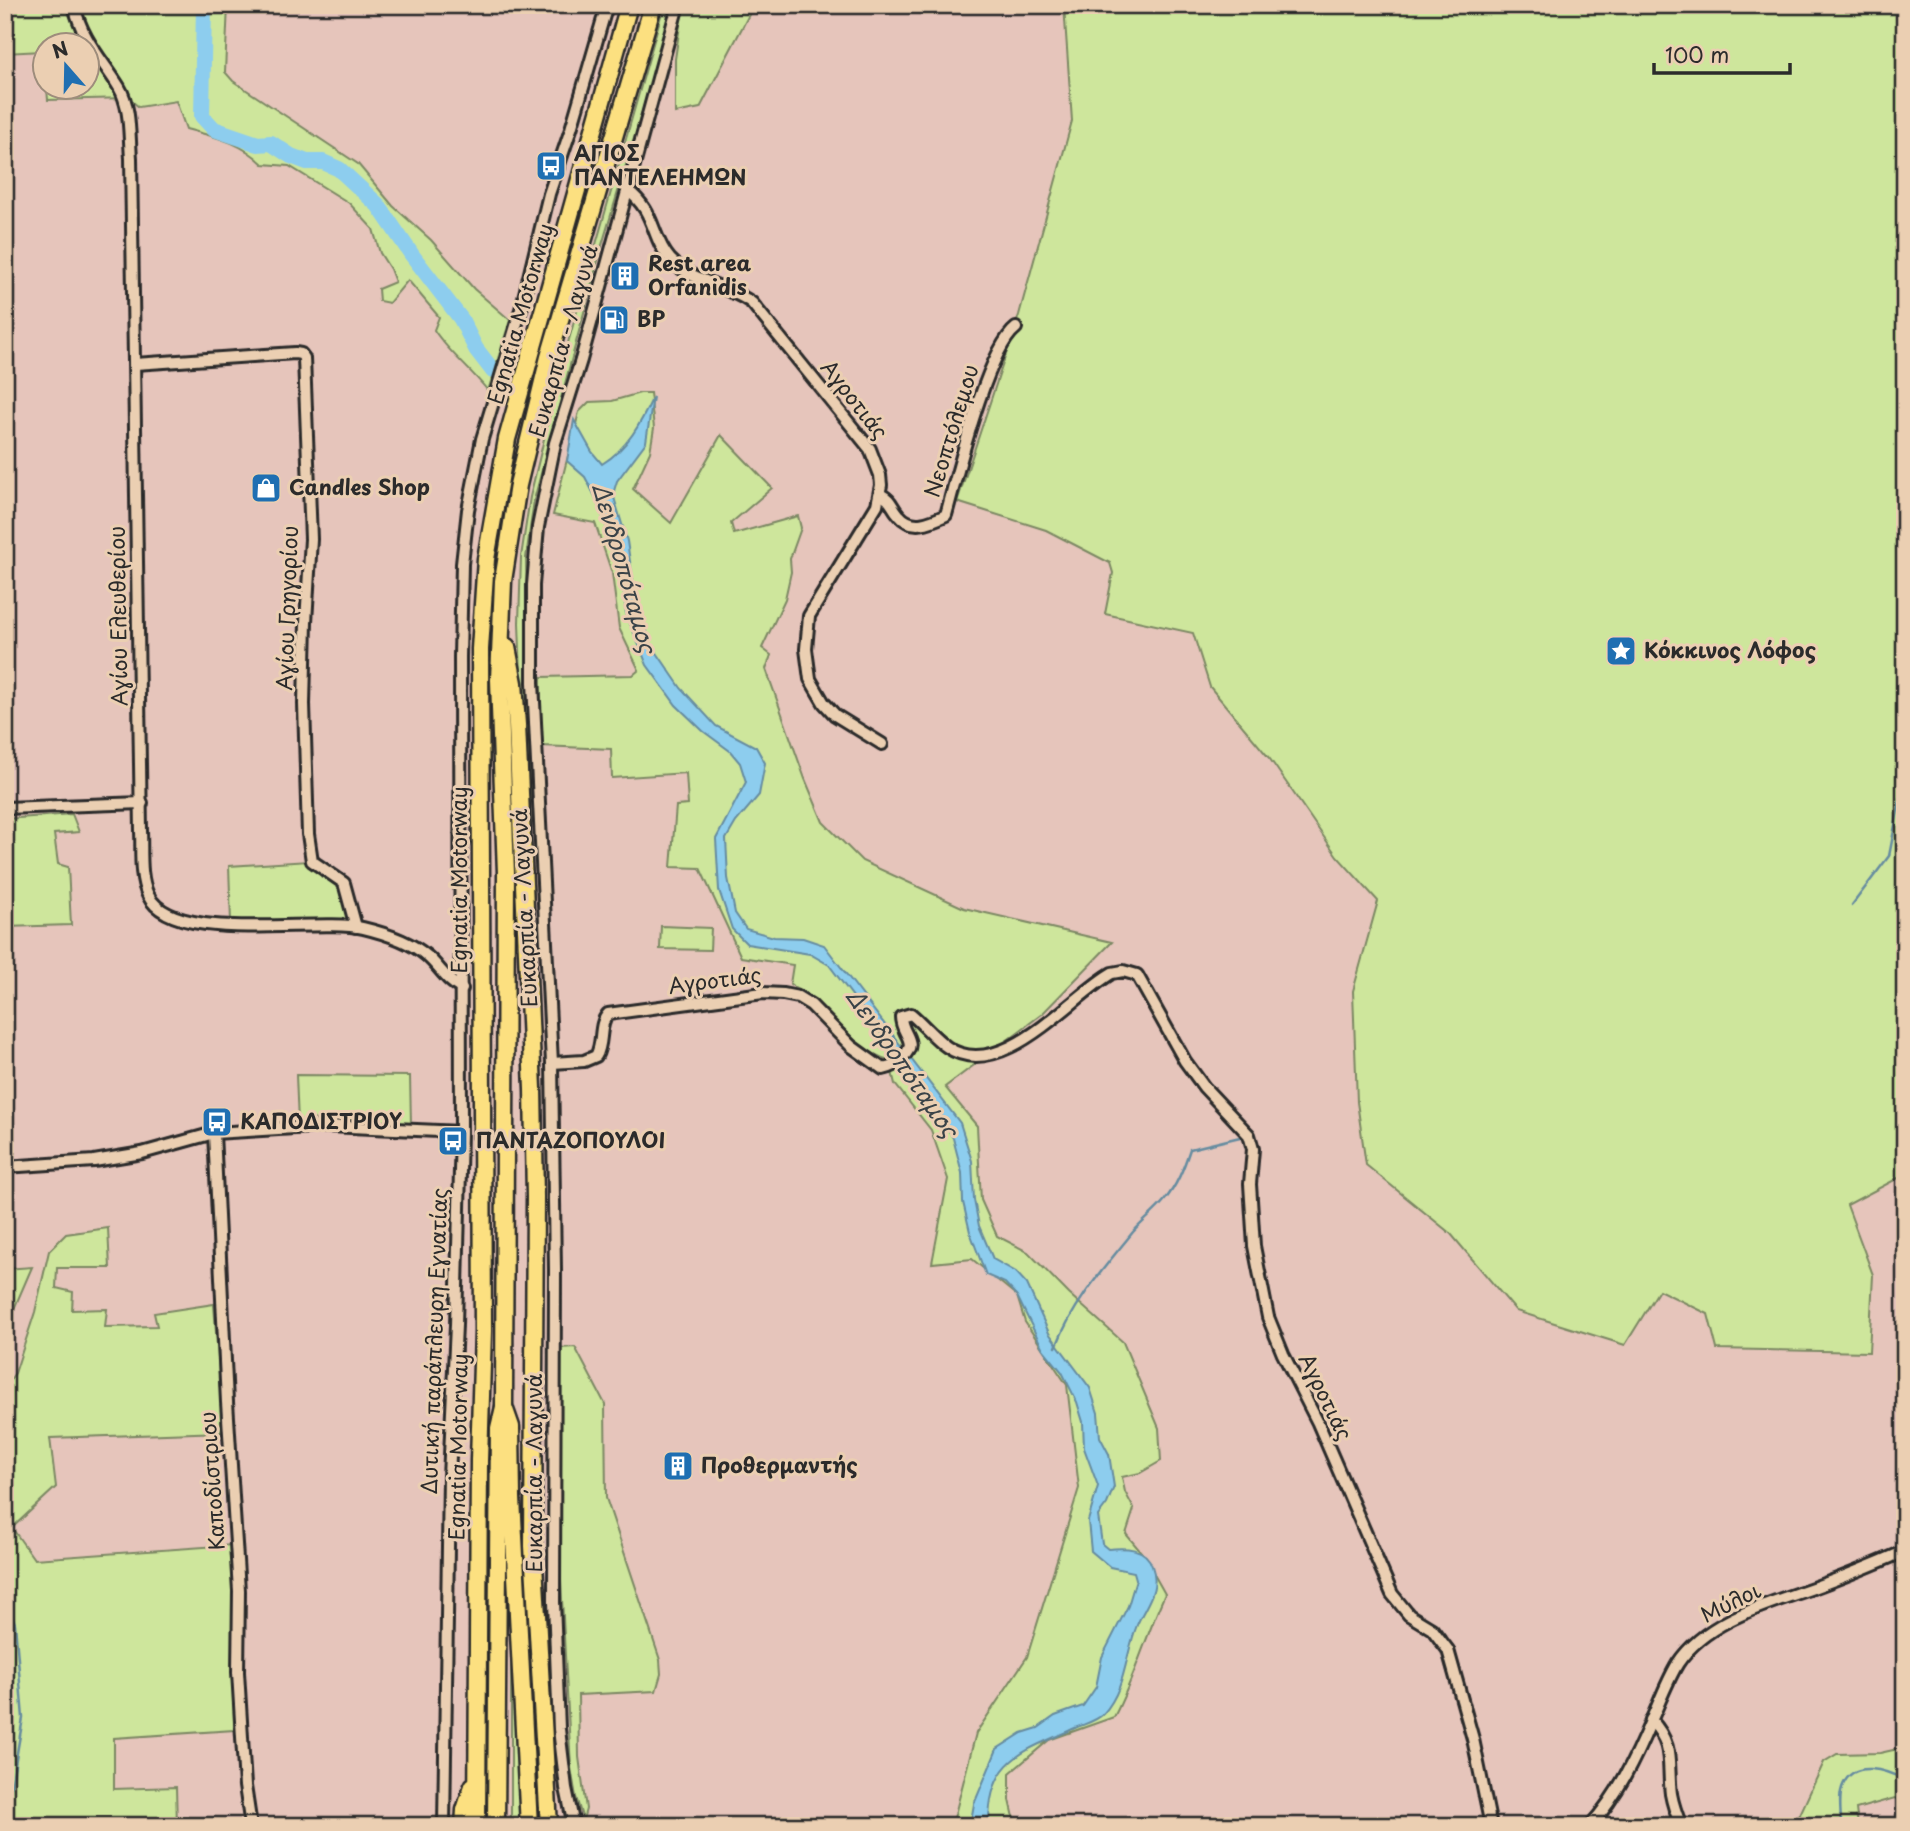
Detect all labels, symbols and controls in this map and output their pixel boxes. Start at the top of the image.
north arrow [32,32,102,102]
scale bar [1654,32,1791,76]
text: N [48,33,72,65]
text: 100 m [1665,38,1729,70]
place label: ΑΓΙΟΣ ΠΑΝΤΕΛΕΗΜΩΝ [574,136,746,192]
bus stop icon: ΑΓΙΟΣ ΠΑΝΤΕΛΕΗΜΩΝ [534,149,568,183]
street label: Egnatia Motorway [478,219,560,408]
street label: Ευκαρπία - Λαγυνά [519,240,605,441]
place label: Rest area Orfanidis [648,246,752,302]
building icon: Rest area Orfanidis [608,259,642,293]
place label: BP [637,302,665,334]
fuel station icon: BP [597,303,631,337]
street label: Αγροτιάς [814,352,897,445]
street label: Νεοπτόλεμου [915,360,985,501]
place label: Candles Shop [289,470,430,502]
shop icon: Candles Shop [249,471,283,505]
water label: Δενδροπόταμος [584,478,667,659]
street label: Αγίου Γρηγορίου [267,525,305,691]
street label: Αγίου Ελευθερίου [99,526,135,707]
place label: Κόκκινος Λόφος [1644,633,1816,665]
place icon: Κόκκινος Λόφος [1604,634,1638,668]
street label: Egnatia Motorway [442,787,474,973]
street label: Ευκαρπία - Λαγυνά [502,808,544,1008]
street label: Αγροτιάς [666,957,763,1001]
water label: Δενδροπόταμος [839,980,969,1146]
place label: ΚΑΠΟΔΙΣΤΡΙΟΥ [240,1104,402,1136]
bus stop icon: ΚΑΠΟΔΙΣΤΡΙΟΥ [200,1105,234,1139]
place label: ΠΑΝΤΑΖΟΠΟΥΛΟΙ [476,1123,665,1155]
bus stop icon: ΠΑΝΤΑΖΟΠΟΥΛΟΙ [436,1124,470,1158]
street label: Δυτική παράπλευρη Εγνατίας [412,1187,454,1495]
street label: Αγροτιάς [1292,1347,1362,1445]
street label: Egnatia Motorway [439,1353,475,1541]
street label: Ευκαρπία - Λαγυνά [517,1373,549,1573]
street label: Καποδίστριου [190,1411,232,1552]
place label: Προθερμαντής [701,1448,858,1480]
building icon: Προθερμαντής [661,1449,695,1483]
street label: Μύλοι [1694,1573,1766,1630]

